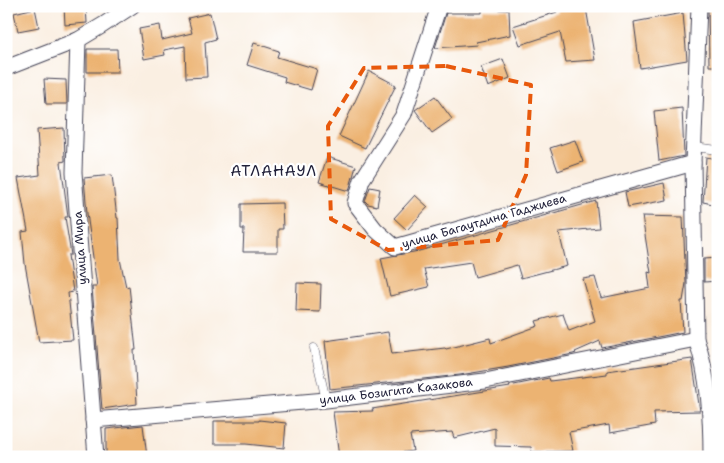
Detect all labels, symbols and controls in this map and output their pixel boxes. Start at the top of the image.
district label: АТЛАНАУЛ [231,161,317,181]
street label: улица Багаутдина Гаджиева [400,190,569,252]
street label: улица Мира [69,210,91,285]
street label: улица Бозигита Казакова [319,374,474,408]

